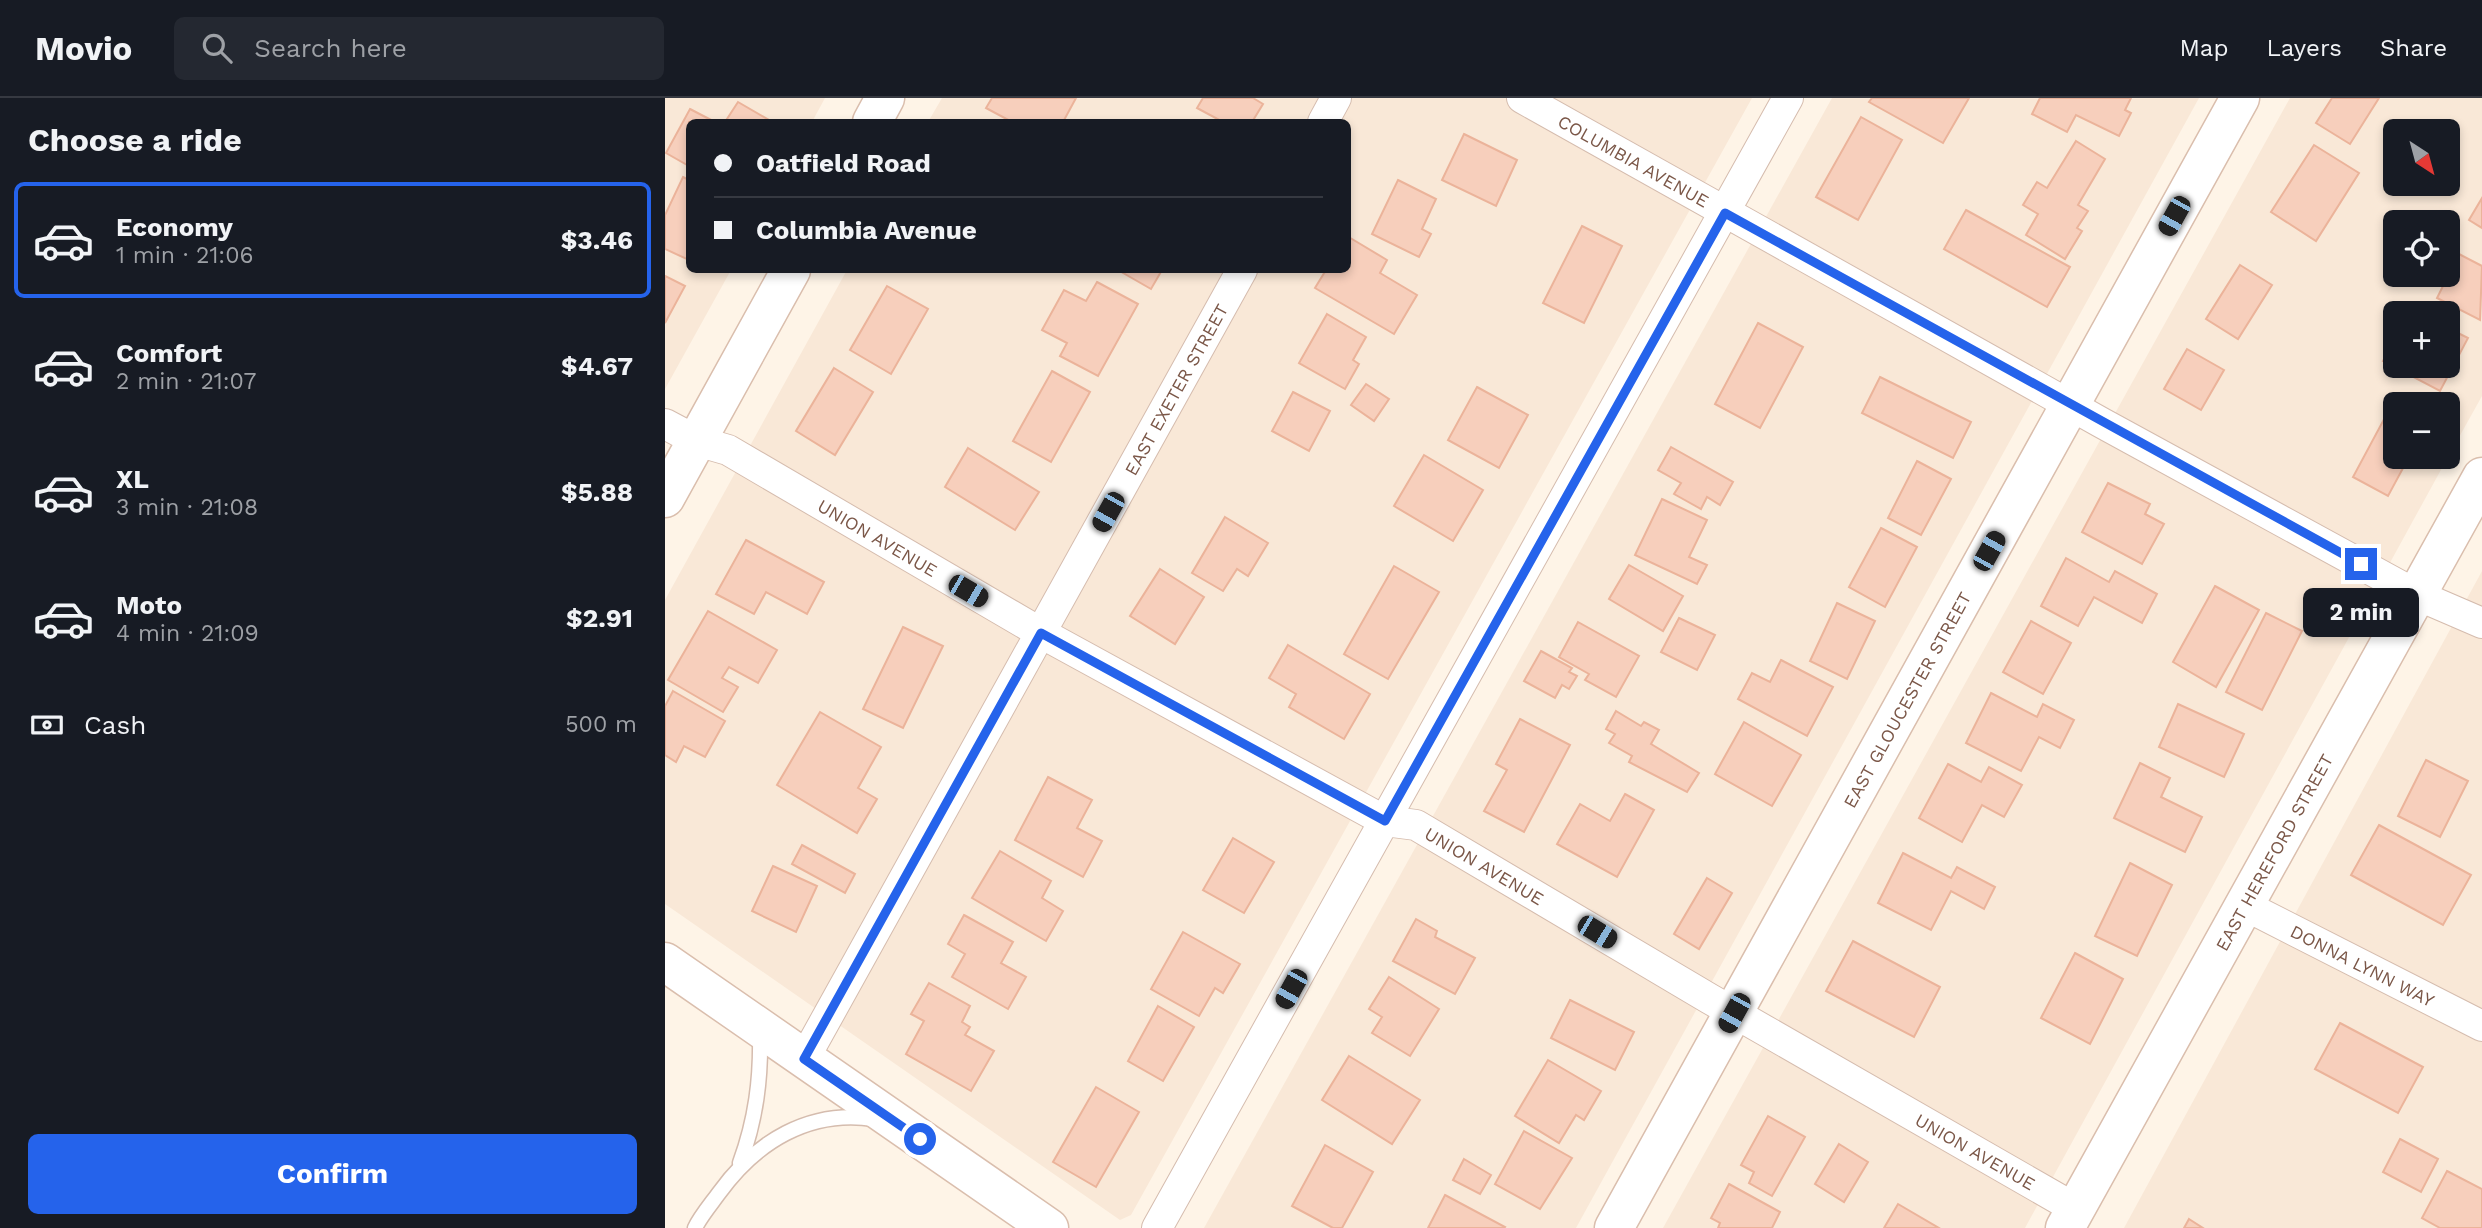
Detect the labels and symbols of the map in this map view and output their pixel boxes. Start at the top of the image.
street label: COLUMBIA AVENUE [1555,110,1713,211]
north arrow [2383,119,2461,196]
car [2155,193,2194,239]
street label: EAST EXETER STREET [1120,300,1232,479]
car [1089,489,1128,535]
street label: UNION AVENUE [814,494,941,581]
car [1970,528,2009,574]
route end [2345,548,2377,580]
car [945,571,992,611]
street label: EAST GLOUCESTER STREET [1839,588,1975,811]
callout: 2 min [2303,588,2419,638]
street label: EAST HEREFORD STREET [2211,750,2337,954]
street label: UNION AVENUE [1421,822,1548,909]
car [1574,912,1621,952]
street label: DONNA LYNN WAY [2287,920,2439,1011]
car [1272,966,1311,1012]
car [1715,990,1754,1036]
street label: UNION AVENUE [1912,1109,2039,1194]
route start [904,1123,936,1155]

